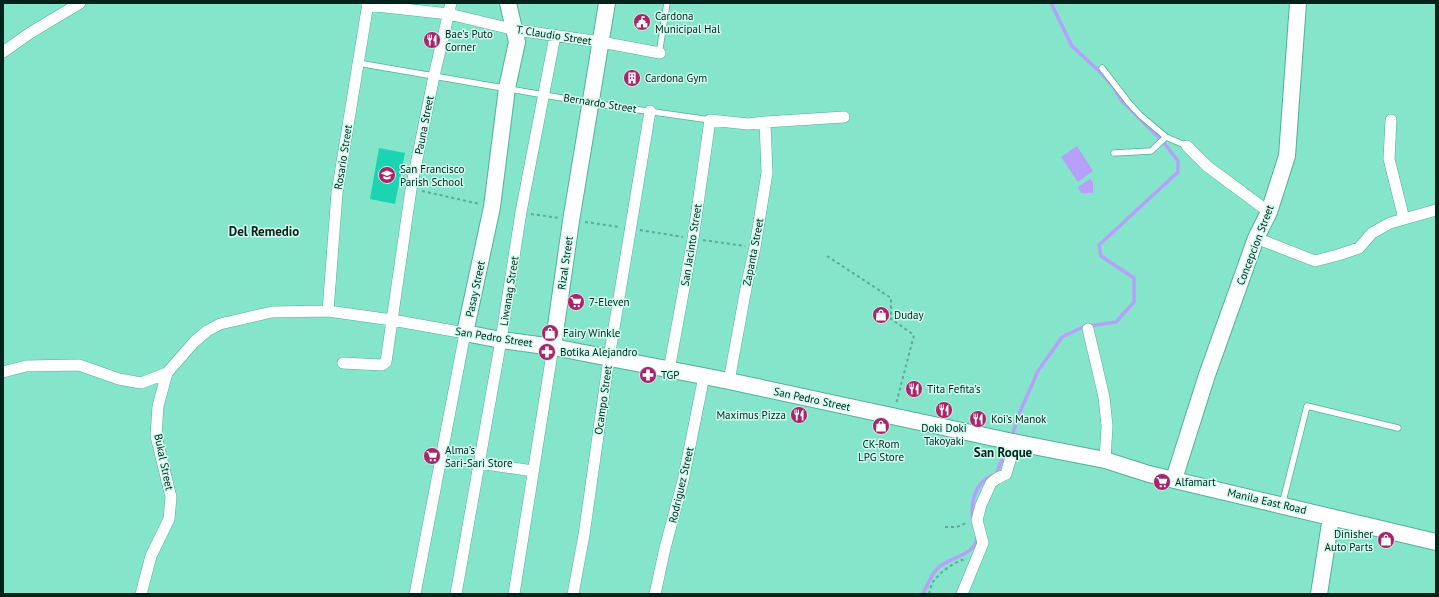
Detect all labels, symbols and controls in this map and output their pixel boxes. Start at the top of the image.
place label: Cardona Municipal Hal [655,9,721,36]
public building icon: Cardona Municipal Hal [632,12,652,32]
street label: T. Claudio Street [515,22,593,48]
place label: Bae's Puto Corner [445,27,493,54]
restaurant icon: Bae's Puto Corner [422,30,442,50]
building icon: Cardona Gym [622,68,642,88]
place label: Cardona Gym [645,71,707,85]
street label: Bernardo Street [562,90,638,116]
street label: Pauna Street [411,94,437,156]
street label: Rosario Street [331,123,355,191]
place label: San Francisco Parish School [400,162,464,189]
school or university icon: San Francisco Parish School [377,165,397,185]
street label: San Jacinto Street [678,202,704,287]
street label: Concepcion Street [1233,203,1277,287]
street label: Zapanta Street [740,217,766,287]
district label: Del Remedio [229,223,299,240]
street label: Rizal Street [554,235,576,291]
street label: Liwanag Street [497,255,521,327]
street label: Pasay Street [462,259,488,318]
supermarket icon: 7-Eleven [566,292,586,312]
place label: 7-Eleven [589,295,630,309]
shop icon: Duday [871,305,891,325]
place label: Duday [894,308,924,322]
shop icon: Fairy Winkle [540,323,560,343]
street label: San Pedro Street [454,324,534,350]
place label: Fairy Winkle [563,326,621,340]
pharmacy icon: Botika Alejandro [537,342,557,362]
place label: Botika Alejandro [560,345,638,359]
street label: Ocampo Street [591,364,615,436]
pharmacy icon: TGP [638,365,658,385]
place label: TGP [661,368,679,382]
restaurant icon: Tita Fefita’s [904,379,924,399]
place label: Tita Fefita’s [927,382,981,396]
street label: San Pedro Street [772,384,852,414]
restaurant icon: Doki Doki Takoyaki [934,400,954,420]
restaurant icon: Maximus Pizza [789,405,809,425]
place label: Maximus Pizza [716,408,786,422]
restaurant icon: Koi’s Manok [968,409,988,429]
place label: Koi’s Manok [991,412,1047,426]
shop icon: CK-Rom LPG Store [871,416,891,436]
place label: Doki Doki Takoyaki [921,421,967,448]
street label: Bukal Street [151,433,177,492]
place label: CK-Rom LPG Store [858,437,904,464]
place label: Alma’s Sari-Sari Store [445,443,513,470]
district label: San Roque [974,444,1033,461]
street label: Rodriguez Street [665,445,697,524]
supermarket icon: Alma’s Sari-Sari Store [422,446,442,466]
supermarket icon: Alfamart [1152,472,1172,492]
place label: Alfamart [1175,475,1216,489]
street label: Manila East Road [1226,485,1308,517]
place label: Dinisher Auto Parts [1325,527,1373,554]
shop icon: Dinisher Auto Parts [1376,530,1396,550]

